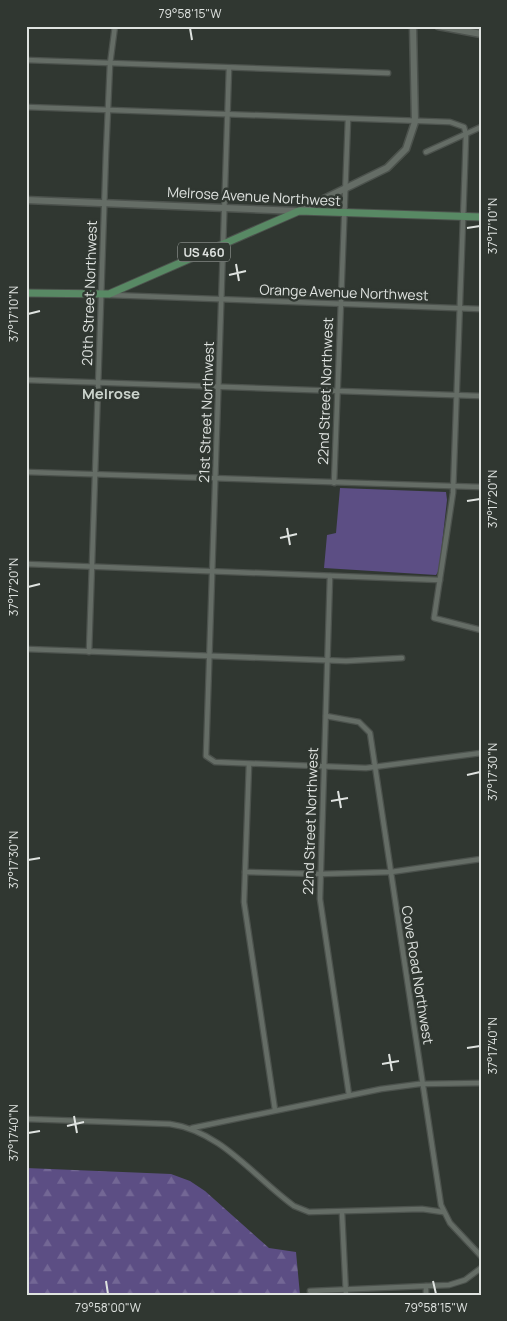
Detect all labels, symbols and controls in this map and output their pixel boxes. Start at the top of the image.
text: 79°58'15"W [159,5,222,22]
street label: Melrose Avenue Northwest [167,182,342,210]
text: 37°17'10"N [484,198,501,254]
street label: 20th Street Northwest [77,220,101,366]
road number: US 460 [178,242,230,262]
street label: Orange Avenue Northwest [259,280,429,304]
text: 37°17'10"N [5,286,22,342]
street label: 22nd Street Northwest [313,316,337,465]
street label: 21st Street Northwest [194,341,218,483]
district label: Melrose [82,383,140,404]
text: 37°17'20"N [484,470,501,528]
text: 37°17'20"N [5,558,22,616]
text: 37°17'30"N [484,743,501,801]
street label: 22nd Street Northwest [298,746,322,895]
text: 37°17'30"N [5,831,22,889]
street label: Cove Road Northwest [398,904,438,1046]
text: 37°17'40"N [484,1017,501,1075]
text: 37°17'40"N [5,1104,22,1162]
text: 79°58'00"W [75,1299,142,1316]
text: 79°58'15"W [405,1299,468,1316]

